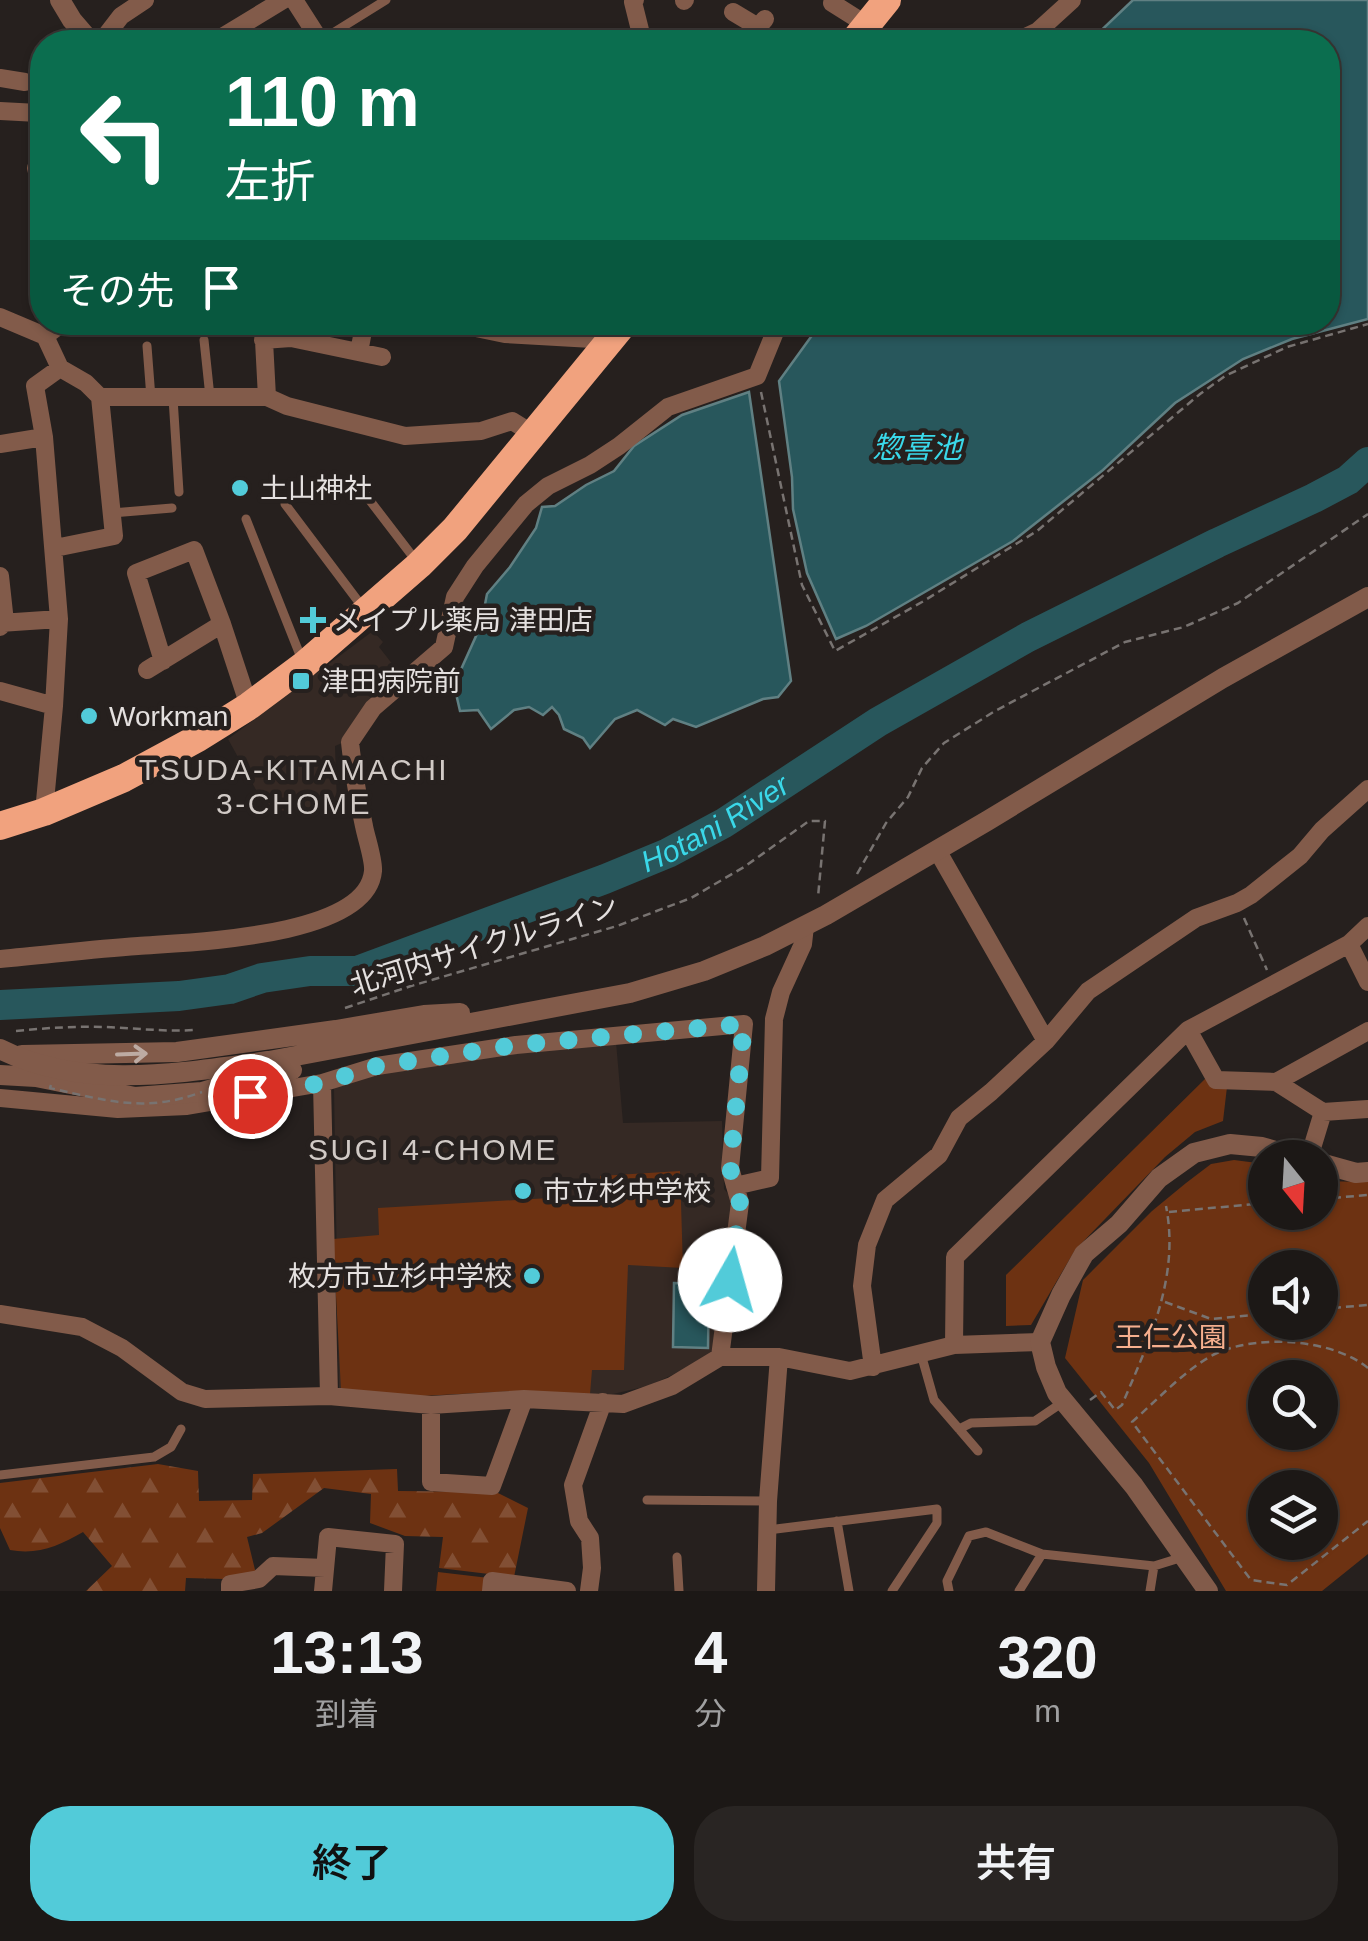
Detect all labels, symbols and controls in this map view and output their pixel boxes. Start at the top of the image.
text: 110 m [225,63,420,141]
icon: left [60,70,190,200]
text: 左折 [225,156,315,207]
icon: arrive [194,260,249,315]
text: その先 [60,270,174,312]
water label: 惣喜池 [872,431,965,464]
place label: 土山神社 [260,473,372,504]
marker: 土山神社 [229,477,251,499]
place label: メイプル薬局 津田店 [333,605,593,636]
marker: メイプル薬局 津田店 [302,609,324,631]
place label: 津田病院前 [321,666,461,697]
marker: 津田病院前 [290,670,312,692]
place label: Workman [109,701,228,732]
marker: Workman [78,705,100,727]
district label: TSUDA-KITAMACHI 3-CHOME [139,753,449,820]
water label: Hotani River [636,767,796,878]
street label: 北河内サイクルライン [346,890,622,1001]
one-way arrow [116,1044,148,1063]
pin [208,1054,293,1139]
icon: arrive [223,1069,278,1124]
district label: SUGI 4-CHOME [308,1133,558,1166]
north arrow [1248,1140,1338,1230]
map controls [1248,1140,1338,1560]
place label: 市立杉中学校 [543,1176,711,1207]
marker: 市立杉中学校 [512,1180,534,1202]
position arrow [678,1228,782,1332]
button: sound [1248,1250,1338,1340]
place label: 枚方市立杉中学校 [288,1261,512,1292]
marker: 枚方市立杉中学校 [521,1265,543,1287]
park label: 王仁公園 [1115,1322,1227,1353]
button: search [1248,1360,1338,1450]
button: layers [1248,1470,1338,1560]
text: 13:13 [270,1619,424,1686]
text: 4 [694,1619,727,1686]
text: 320 [998,1624,1098,1691]
text: m [1034,1693,1061,1729]
text: 到着 [315,1696,379,1732]
text: 分 [695,1696,727,1732]
button: 終了 [30,1806,674,1921]
button: 共有 [694,1806,1338,1921]

